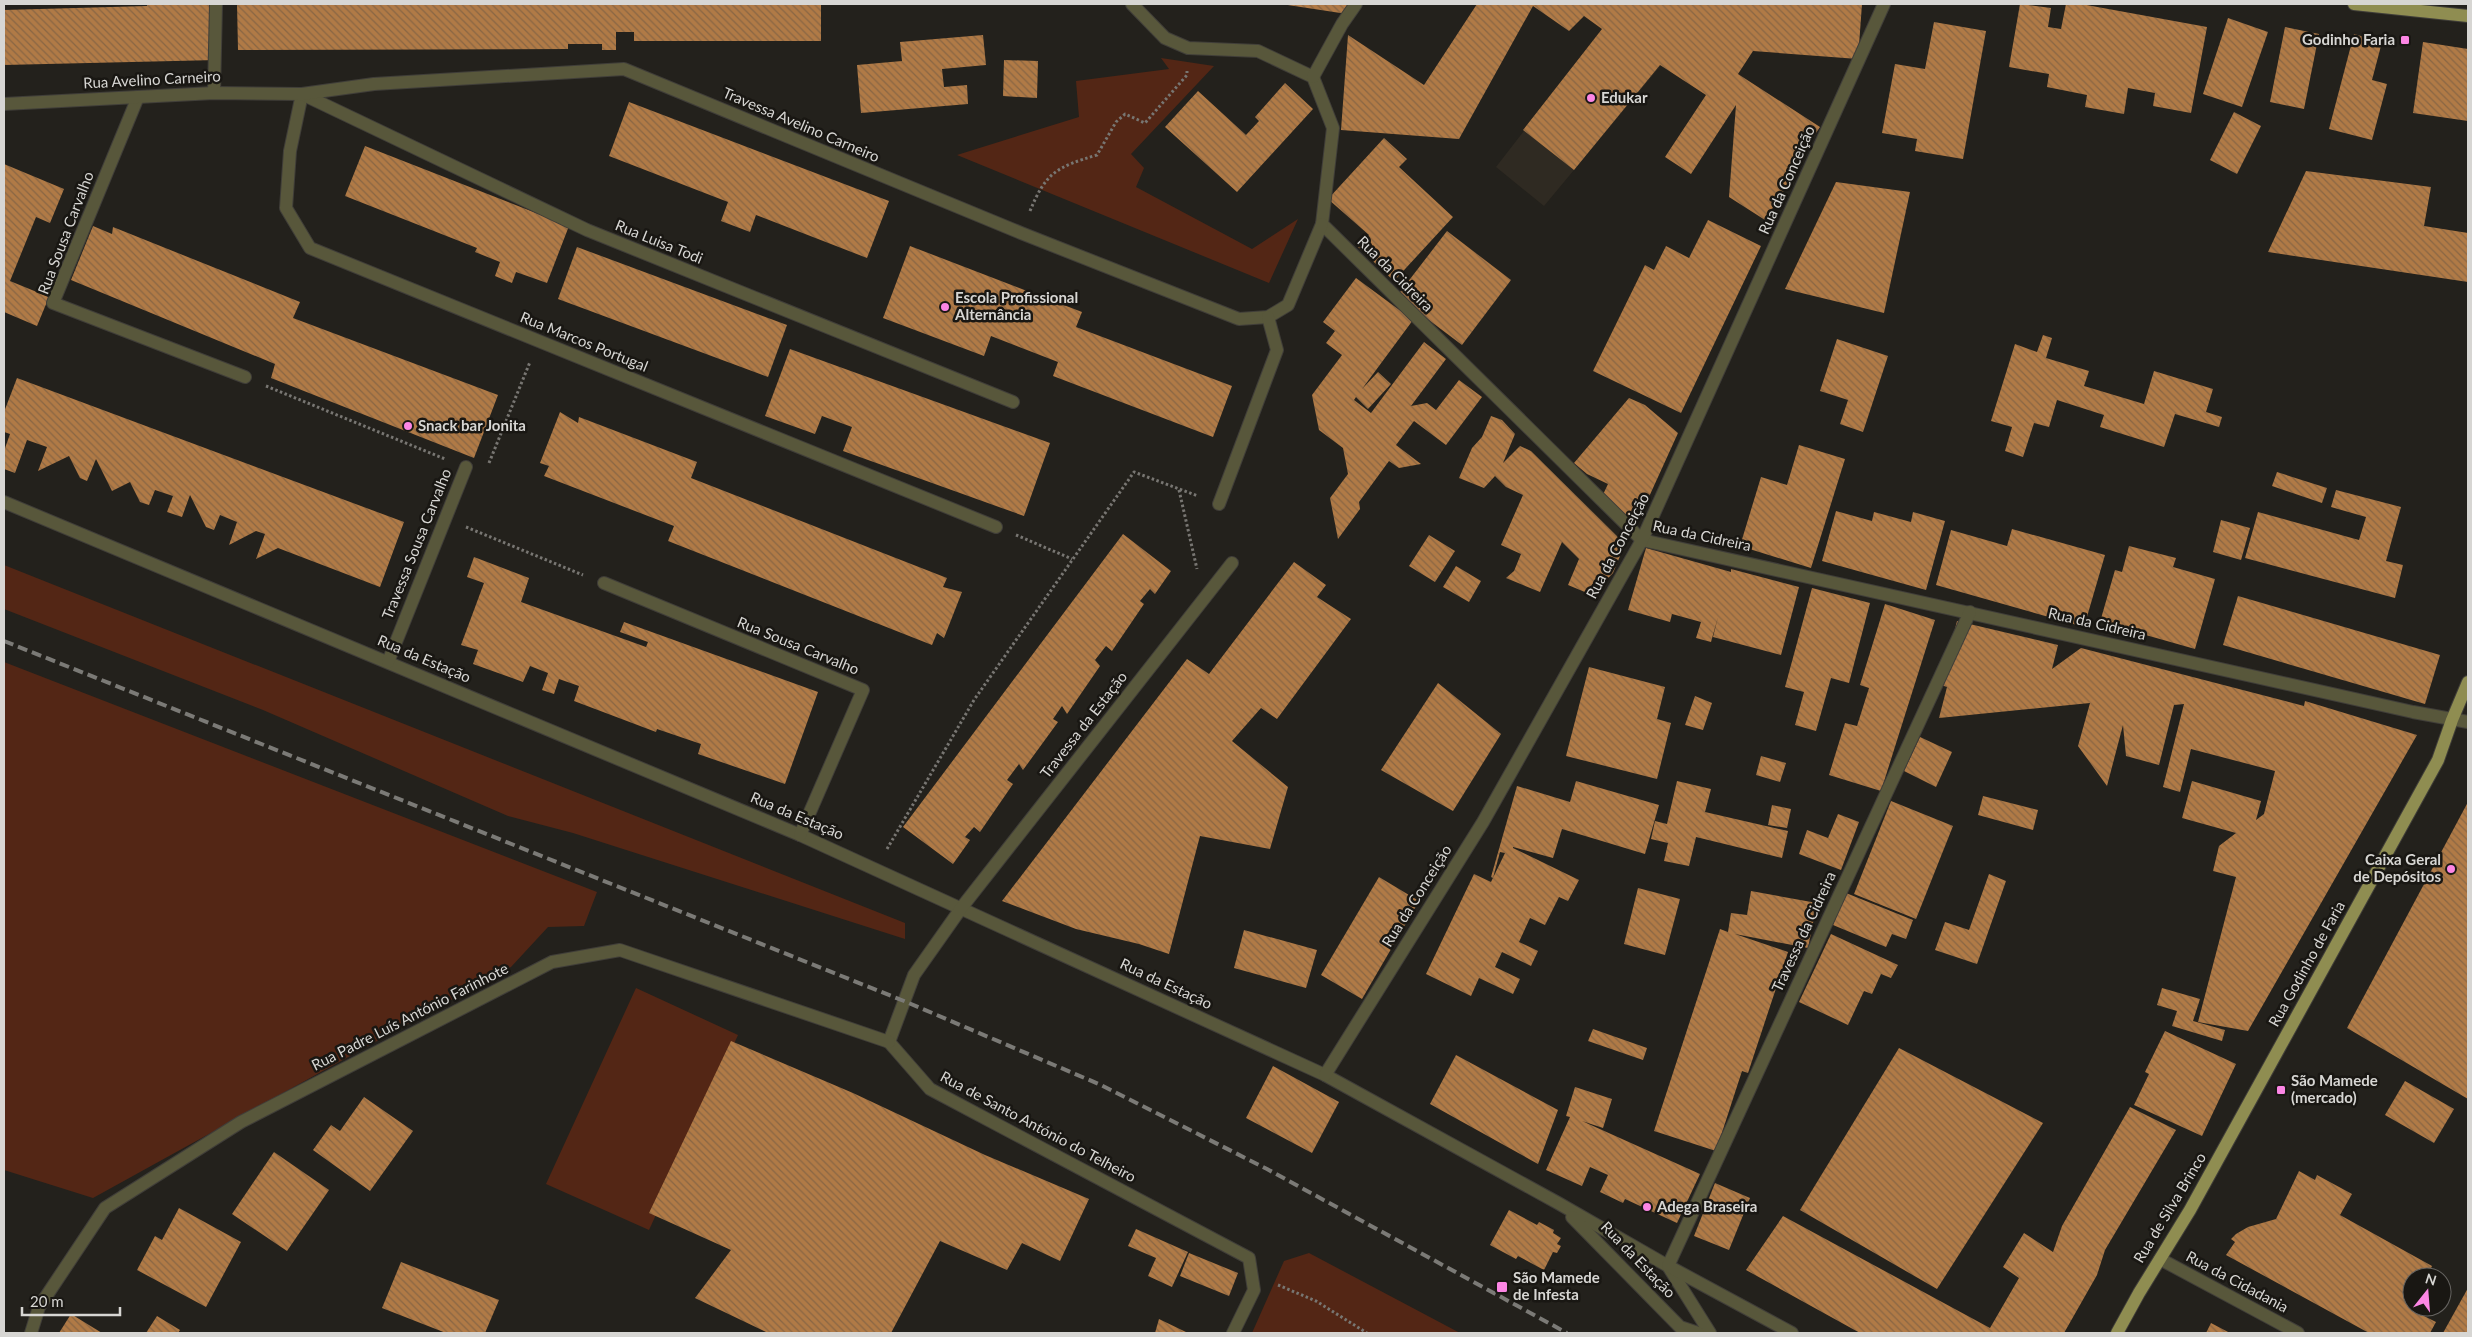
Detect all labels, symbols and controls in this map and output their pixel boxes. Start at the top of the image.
place label: Godinho Faria [2302,30,2395,48]
marker: Godinho Faria [2399,34,2411,46]
street label: Rua Avelino Carneiro [83,66,221,92]
street label: Travessa Avelino Carneiro [720,83,882,165]
place label: Edukar [1601,88,1648,106]
marker: Edukar [1585,92,1597,104]
street label: Rua da Conceição [1754,123,1818,237]
street label: Rua Sousa Carvalho [33,169,97,296]
street label: Rua Luisa Todi [613,215,706,267]
street label: Rua da Cidreira [1354,232,1437,315]
place label: Escola Profissional Alternância [954,288,1078,323]
marker: Escola Profissional Alternância [939,301,951,313]
street label: Rua Marcos Portugal [518,307,651,375]
place label: Snack bar Jonita [418,416,526,434]
marker: Snack bar Jonita [402,420,414,432]
street label: Travessa Sousa Carvalho [378,466,455,622]
street label: Rua da Conceição [1582,490,1652,601]
street label: Rua da Cidreira [1651,516,1753,554]
street label: Rua da Cidreira [2047,603,2148,643]
street label: Rua Sousa Carvalho [735,612,862,678]
street label: Rua da Estação [375,630,474,686]
street label: Travessa da Estação [1036,668,1130,781]
street label: Rua da Estação [748,787,847,843]
street label: Rua da Conceição [1378,841,1455,950]
place label: Caixa Geral de Depósitos [2353,850,2441,885]
marker: Caixa Geral de Depósitos [2445,863,2457,875]
street label: Travessa da Cidreira [1767,869,1839,995]
street label: Rua Godinho de Faria [2264,898,2348,1029]
street label: Rua da Estação [1118,954,1215,1012]
street label: Rua Padre Luís António Farinhote [308,959,511,1074]
street label: Rua de Santo António do Telheiro [938,1067,1139,1185]
place label: São Mamede (mercado) [2291,1071,2378,1106]
marker: São Mamede (mercado) [2275,1084,2287,1096]
street label: Rua de Silva Brinco [2129,1149,2209,1266]
place label: Adega Braseira [1656,1197,1757,1215]
marker: Adega Braseira [1641,1201,1653,1213]
street label: Rua da Estação [1598,1217,1680,1301]
street label: Rua da Cidadania [2183,1247,2292,1316]
north arrow [2402,1267,2452,1317]
place label: São Mamede de Infesta [1513,1268,1600,1303]
text: N [2423,1269,2439,1289]
marker: São Mamede de Infesta [1495,1280,1509,1294]
scale bar [22,1284,120,1316]
text: 20 m [30,1292,64,1310]

